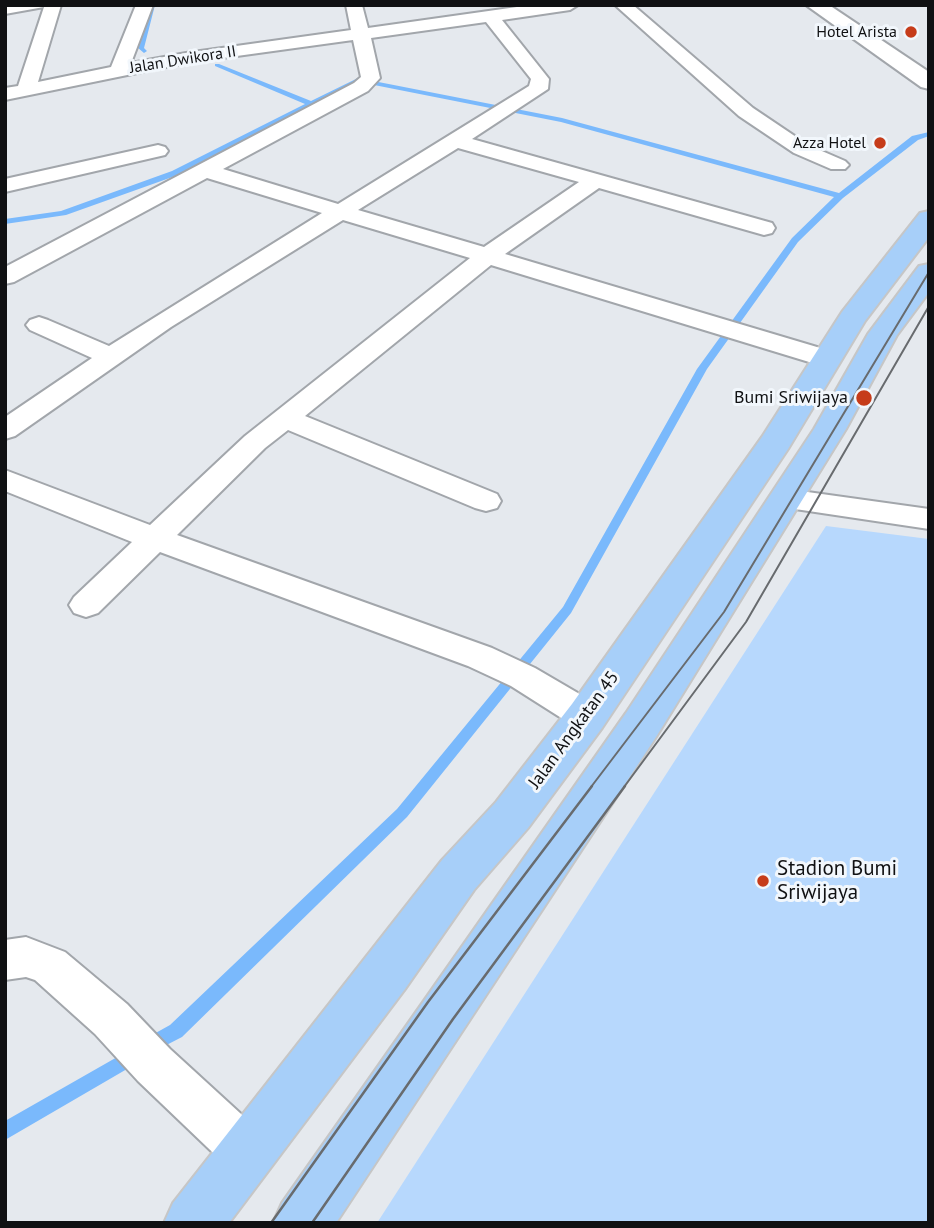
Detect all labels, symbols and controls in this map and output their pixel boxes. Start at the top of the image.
place label: Hotel Arista [816,22,897,42]
marker: Hotel Arista [903,24,919,40]
street label: Jalan Dwikora II [128,42,238,78]
place label: Azza Hotel [793,133,866,153]
marker: Azza Hotel [872,135,888,151]
place label: Bumi Sriwijaya [734,387,848,409]
marker: Bumi Sriwijaya [854,388,874,408]
street label: Jalan Angkatan 45 [524,667,624,793]
place label: Stadion Bumi Sriwijaya [777,856,897,906]
marker: Stadion Bumi Sriwijaya [755,873,771,889]

